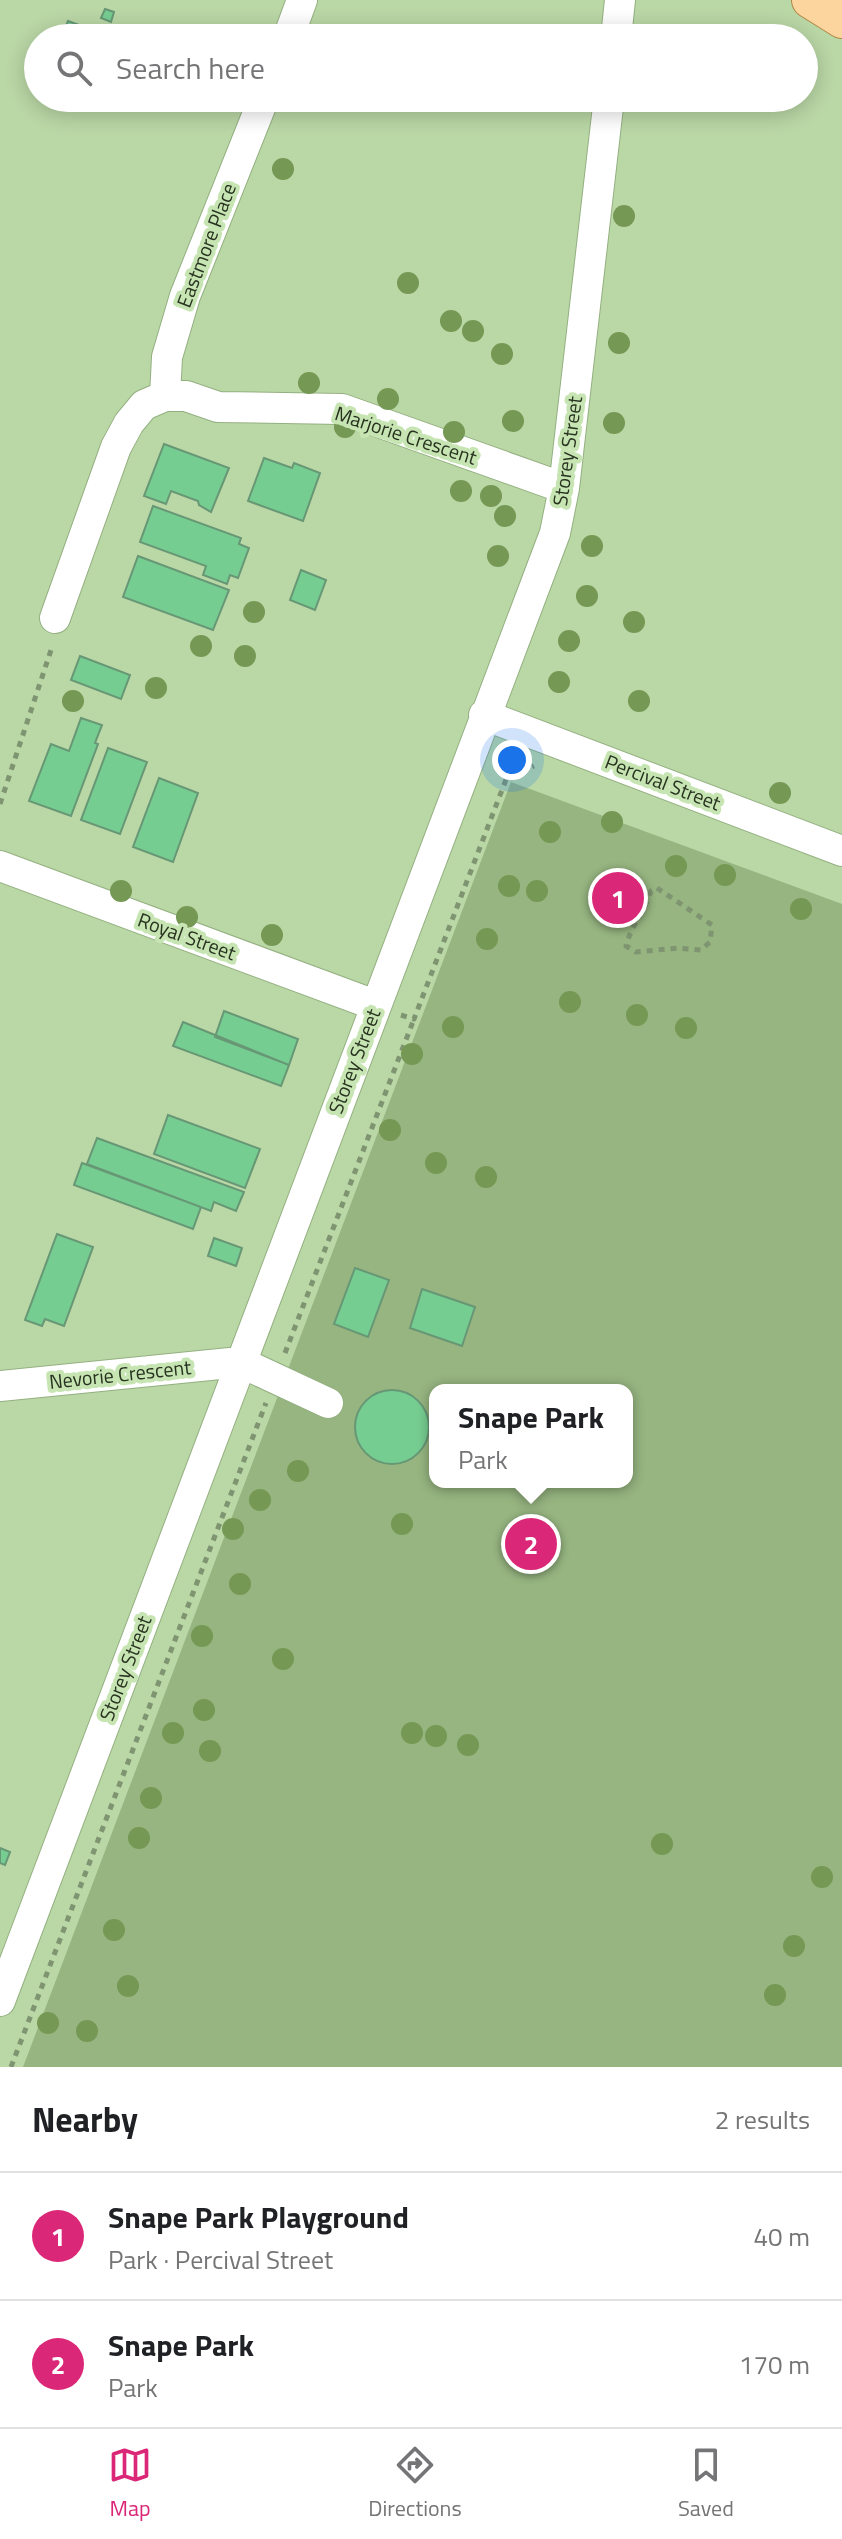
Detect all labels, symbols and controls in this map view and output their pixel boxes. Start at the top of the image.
search box [24,24,818,112]
text: Search here [116,45,265,91]
icon: search [52,46,96,90]
street label: Eastmore Place [168,178,244,312]
street label: Storey Street [544,394,590,508]
street label: Marjorie Crescent [331,397,481,473]
your location [492,740,532,780]
street label: Percival Street [601,746,725,818]
pin: 1 [592,868,644,928]
street label: Royal Street [133,904,241,968]
street label: Storey Street [320,1004,388,1118]
street label: Nevorie Crescent [48,1351,192,1397]
popup [429,1384,633,1488]
text: Snape Park [458,1394,604,1440]
text: Park [458,1440,508,1479]
pin: 2 [505,1514,557,1574]
street label: Storey Street [91,1611,159,1725]
text: Nearby [32,2093,138,2145]
text: 2 results [715,2100,810,2139]
text: Snape Park Playground [108,2194,409,2240]
text: 1 [51,2217,65,2256]
text: 40 m [753,2217,810,2256]
text: Park · Percival Street [108,2240,333,2279]
text: Snape Park [108,2322,254,2368]
text: 2 [51,2345,65,2384]
text: 170 m [739,2345,810,2384]
text: Park [108,2368,158,2407]
tab: Map [108,2443,152,2525]
tab: Directions [368,2443,462,2525]
tab: Saved [678,2443,734,2525]

